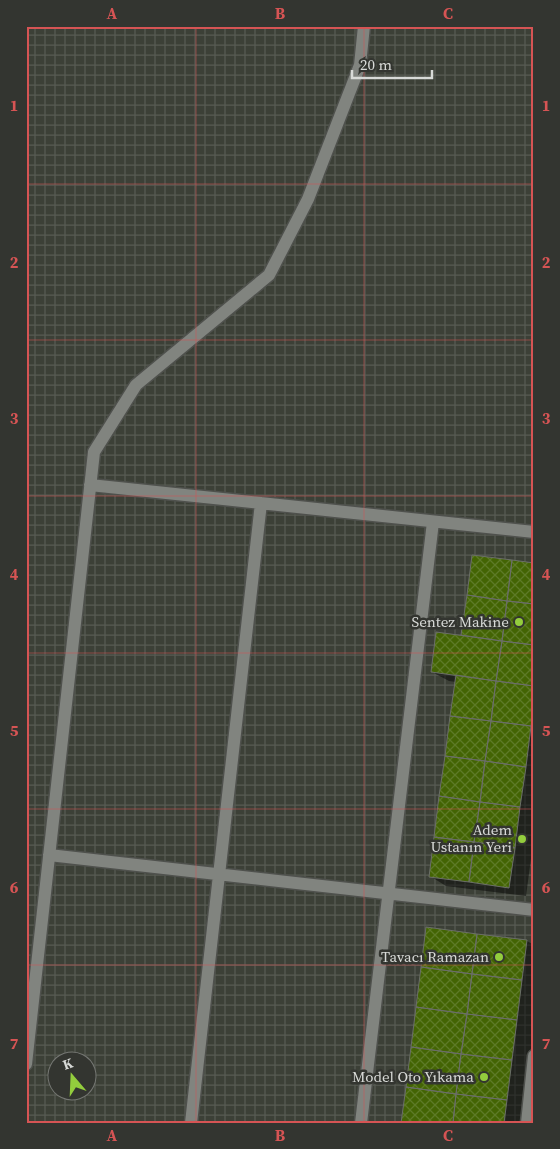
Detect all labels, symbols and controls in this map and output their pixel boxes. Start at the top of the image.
text: A [107,2,118,24]
text: B [275,2,286,24]
text: C [443,2,453,24]
scale bar [352,48,432,80]
text: 20 m [360,54,392,75]
text: 1 [10,94,18,116]
text: 1 [542,94,550,116]
text: 2 [10,251,19,273]
text: 2 [542,251,551,273]
text: 3 [10,407,19,429]
text: 3 [542,407,551,429]
text: 4 [10,563,19,585]
text: 4 [542,563,551,585]
place label: Sentez Makine [412,611,509,632]
marker: Sentez Makine [513,616,525,628]
text: 5 [10,719,19,741]
text: 5 [542,719,551,741]
place label: Adem Ustanın Yeri [430,819,512,857]
marker: Adem Ustanın Yeri [516,833,528,845]
text: 6 [10,876,19,898]
text: 6 [542,876,551,898]
place label: Tavacı Ramazan [381,946,489,967]
marker: Tavacı Ramazan [493,951,505,963]
text: 7 [10,1032,19,1054]
text: 7 [542,1032,551,1054]
north arrow [48,1052,98,1102]
text: K [60,1053,76,1075]
place label: Model Oto Yıkama [352,1066,474,1087]
marker: Model Oto Yıkama [478,1071,490,1083]
text: A [107,1124,118,1146]
text: B [275,1124,286,1146]
text: C [443,1124,453,1146]

